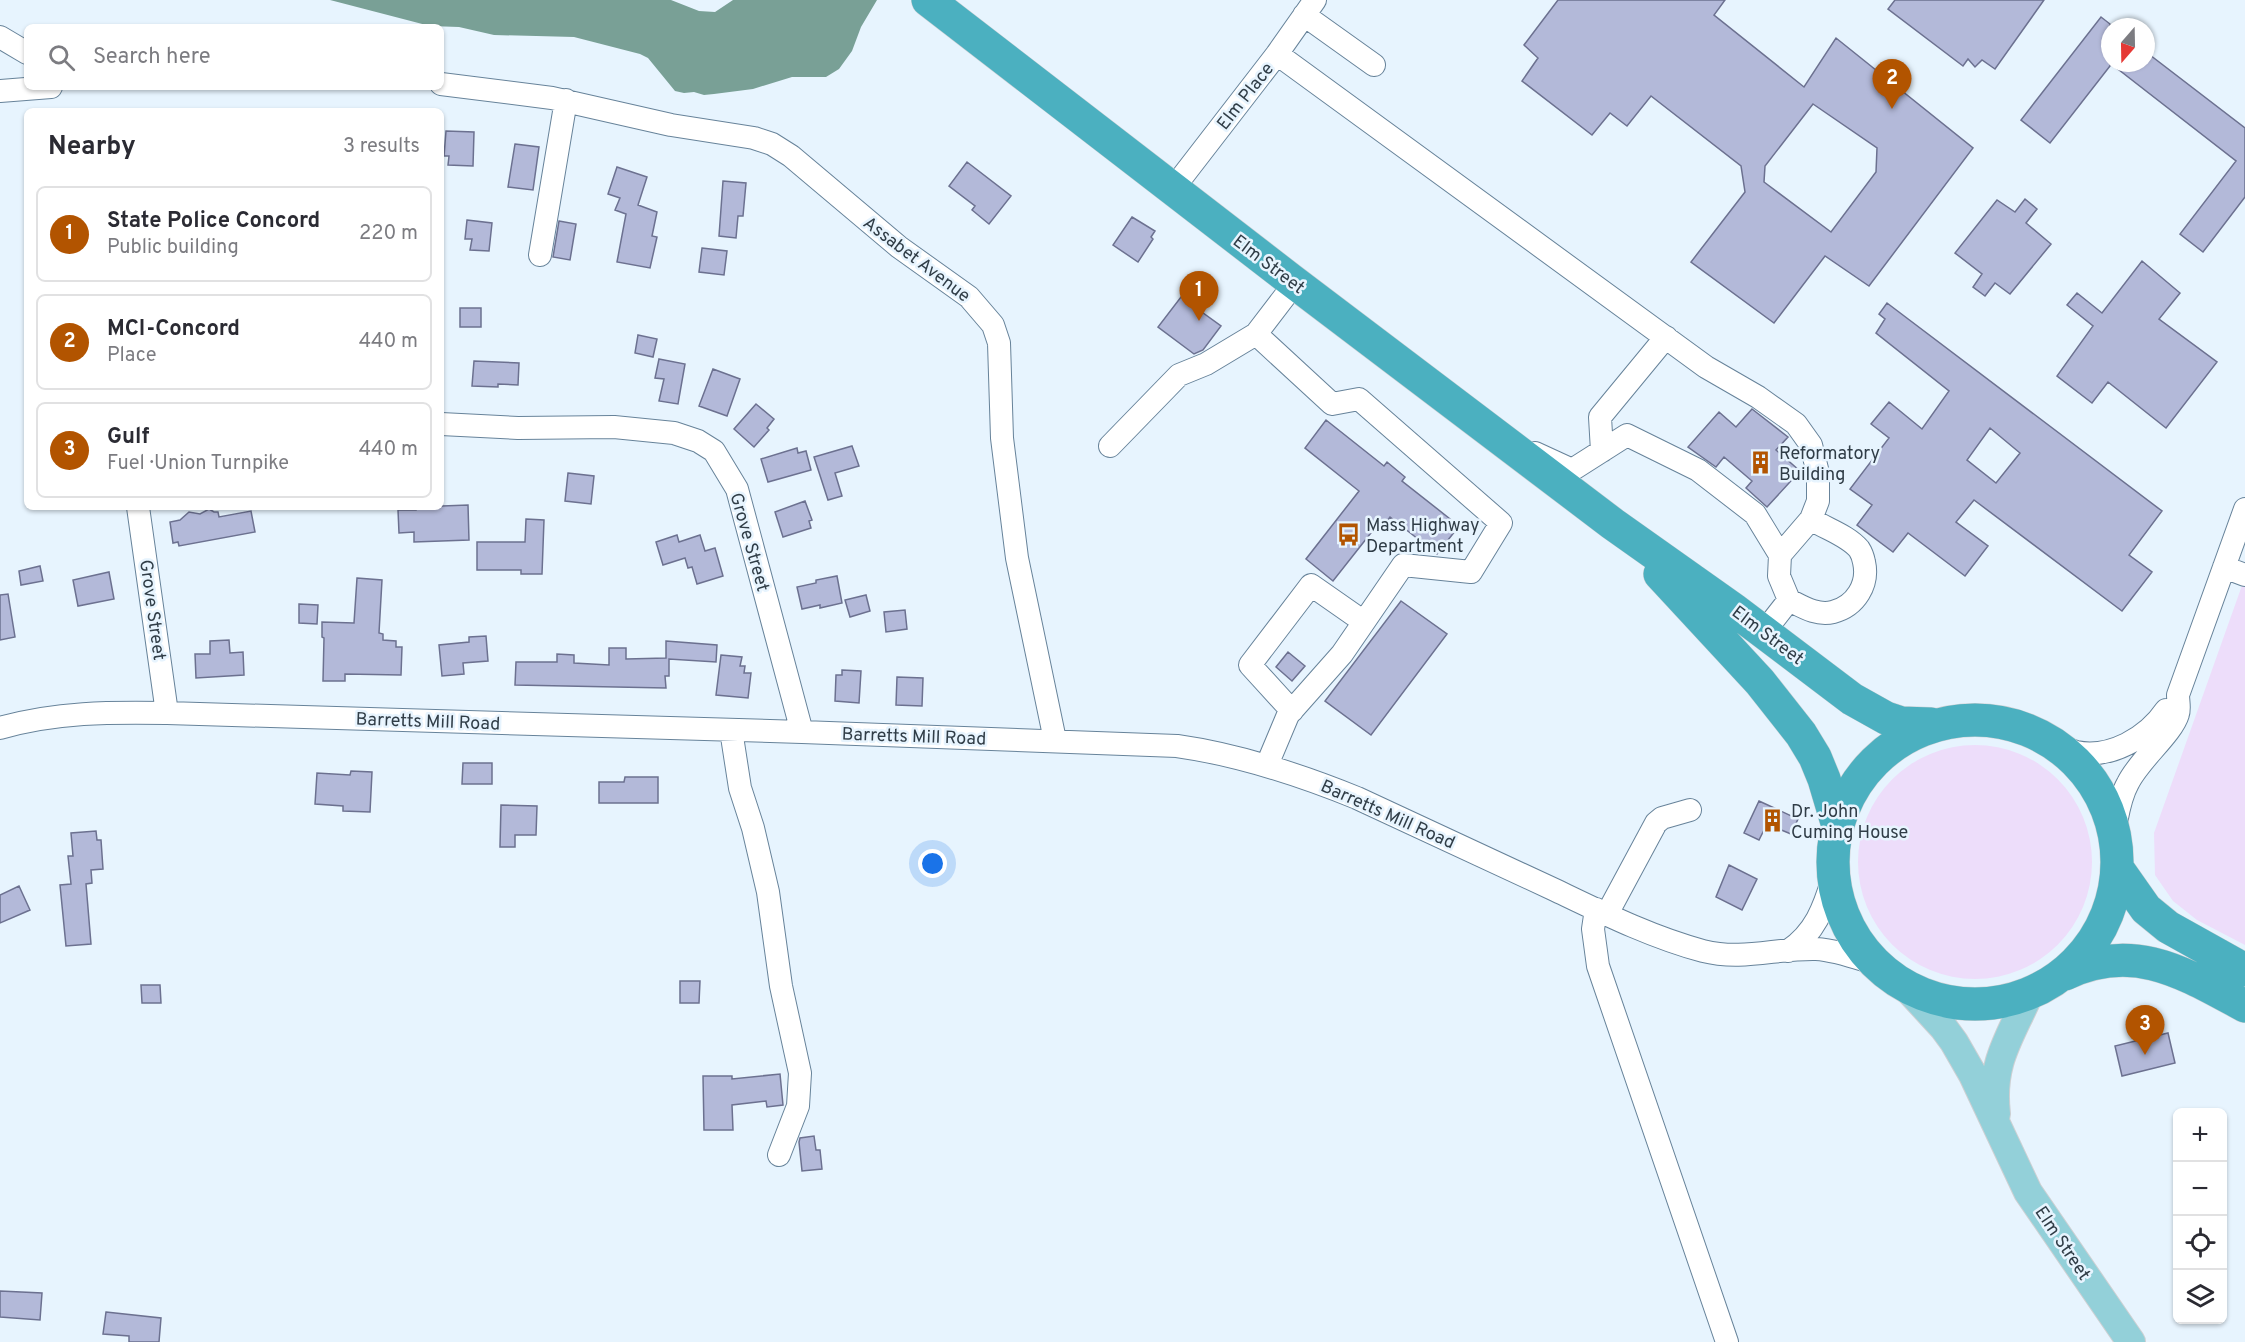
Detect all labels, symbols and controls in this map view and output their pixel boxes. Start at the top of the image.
north arrow [2101,18,2155,72]
search box [24,24,444,90]
icon: search [45,41,78,74]
text: Search here [93,44,211,71]
street label: Elm Place [1213,58,1280,135]
pin: 2 [1872,60,1912,109]
text: Nearby [48,131,136,164]
text: 3 results [343,134,420,160]
text: State Police Concord [107,208,320,235]
street label: Assabet Avenue [858,212,974,308]
text: 1 [66,221,74,247]
text: 220 m [359,221,418,247]
street label: Elm Street [1227,231,1309,300]
text: Public building [107,235,239,261]
pin: 1 [1180,272,1218,321]
text: MCI-Concord [107,316,240,343]
text: 2 [63,329,76,355]
text: 440 m [359,329,418,355]
text: Place [107,343,157,369]
text: Gulf [107,424,149,451]
text: 3 [64,437,76,463]
text: 440 m [359,437,418,463]
place label: Reformatory Building [1779,443,1880,487]
building icon: Reformatory Building [1748,450,1774,476]
text: Fuel · Union Turnpike [107,451,289,477]
street label: Grove Street [724,490,774,594]
place label: Mass Highway Department [1366,515,1479,559]
bus stop icon: Mass Highway Department [1335,522,1361,548]
street label: Grove Street [133,558,170,662]
street label: Elm Street [1726,602,1808,671]
street label: Barretts Mill Road [355,708,501,737]
street label: Barretts Mill Road [841,723,987,752]
street label: Barretts Mill Road [1317,775,1458,855]
place label: Dr. John Cuming House [1791,801,1908,845]
building icon: Dr. John Cuming House [1760,808,1786,834]
your location [918,849,947,878]
pin: 3 [2126,1006,2164,1055]
map controls [2173,1108,2227,1324]
button: + [2173,1108,2227,1162]
button: − [2173,1162,2227,1216]
street label: Elm Street [2029,1202,2095,1285]
button: locate [2173,1216,2227,1270]
button: layers [2173,1270,2227,1324]

